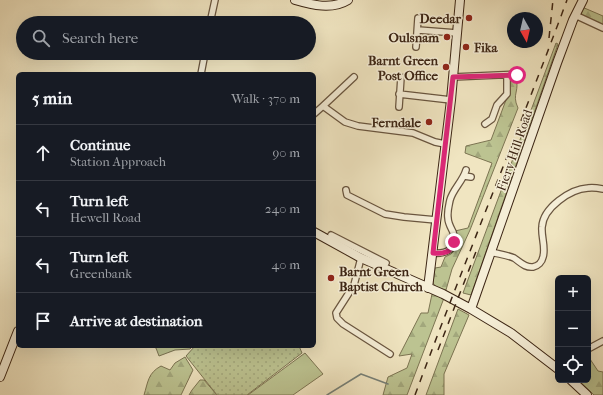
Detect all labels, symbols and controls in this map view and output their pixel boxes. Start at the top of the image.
place label: Deedar [420,11,461,26]
north arrow [507,12,543,48]
marker: Deedar [464,13,474,23]
search box [16,16,316,60]
icon: search [30,27,52,49]
text: Search here [62,29,138,47]
place label: Oulsnam [389,30,439,45]
marker: Oulsnam [442,32,452,42]
place label: Fika [473,40,498,55]
marker: Fika [461,42,471,52]
place label: Barnt Green Post Office [368,53,439,83]
marker: Barnt Green Post Office [441,62,451,72]
route start [508,66,526,84]
text: 5 min [32,88,72,108]
text: Walk · 370 m [231,91,300,106]
street label: Fiery Hill Road [493,106,536,193]
place label: Ferndale [371,115,422,130]
marker: Ferndale [424,117,434,127]
text: Continue [70,136,130,154]
icon: ahead [32,142,54,164]
text: 90 m [272,145,300,160]
text: Station Approach [70,154,166,169]
text: Turn left [70,192,128,210]
icon: left [32,198,54,220]
text: 240 m [265,201,300,216]
text: Hewell Road [70,210,141,225]
route end [445,233,463,251]
text: Turn left [70,248,128,266]
icon: left [32,254,54,276]
text: 40 m [272,257,300,272]
place label: Barnt Green Baptist Church [339,264,424,295]
text: Greenbank [70,266,132,281]
marker: Barnt Green Baptist Church [326,273,336,283]
map controls [555,275,591,383]
button: + [555,275,591,311]
icon: arrive [32,310,54,332]
button: − [555,311,591,347]
text: Arrive at destination [70,312,202,330]
button: locate [555,347,591,383]

